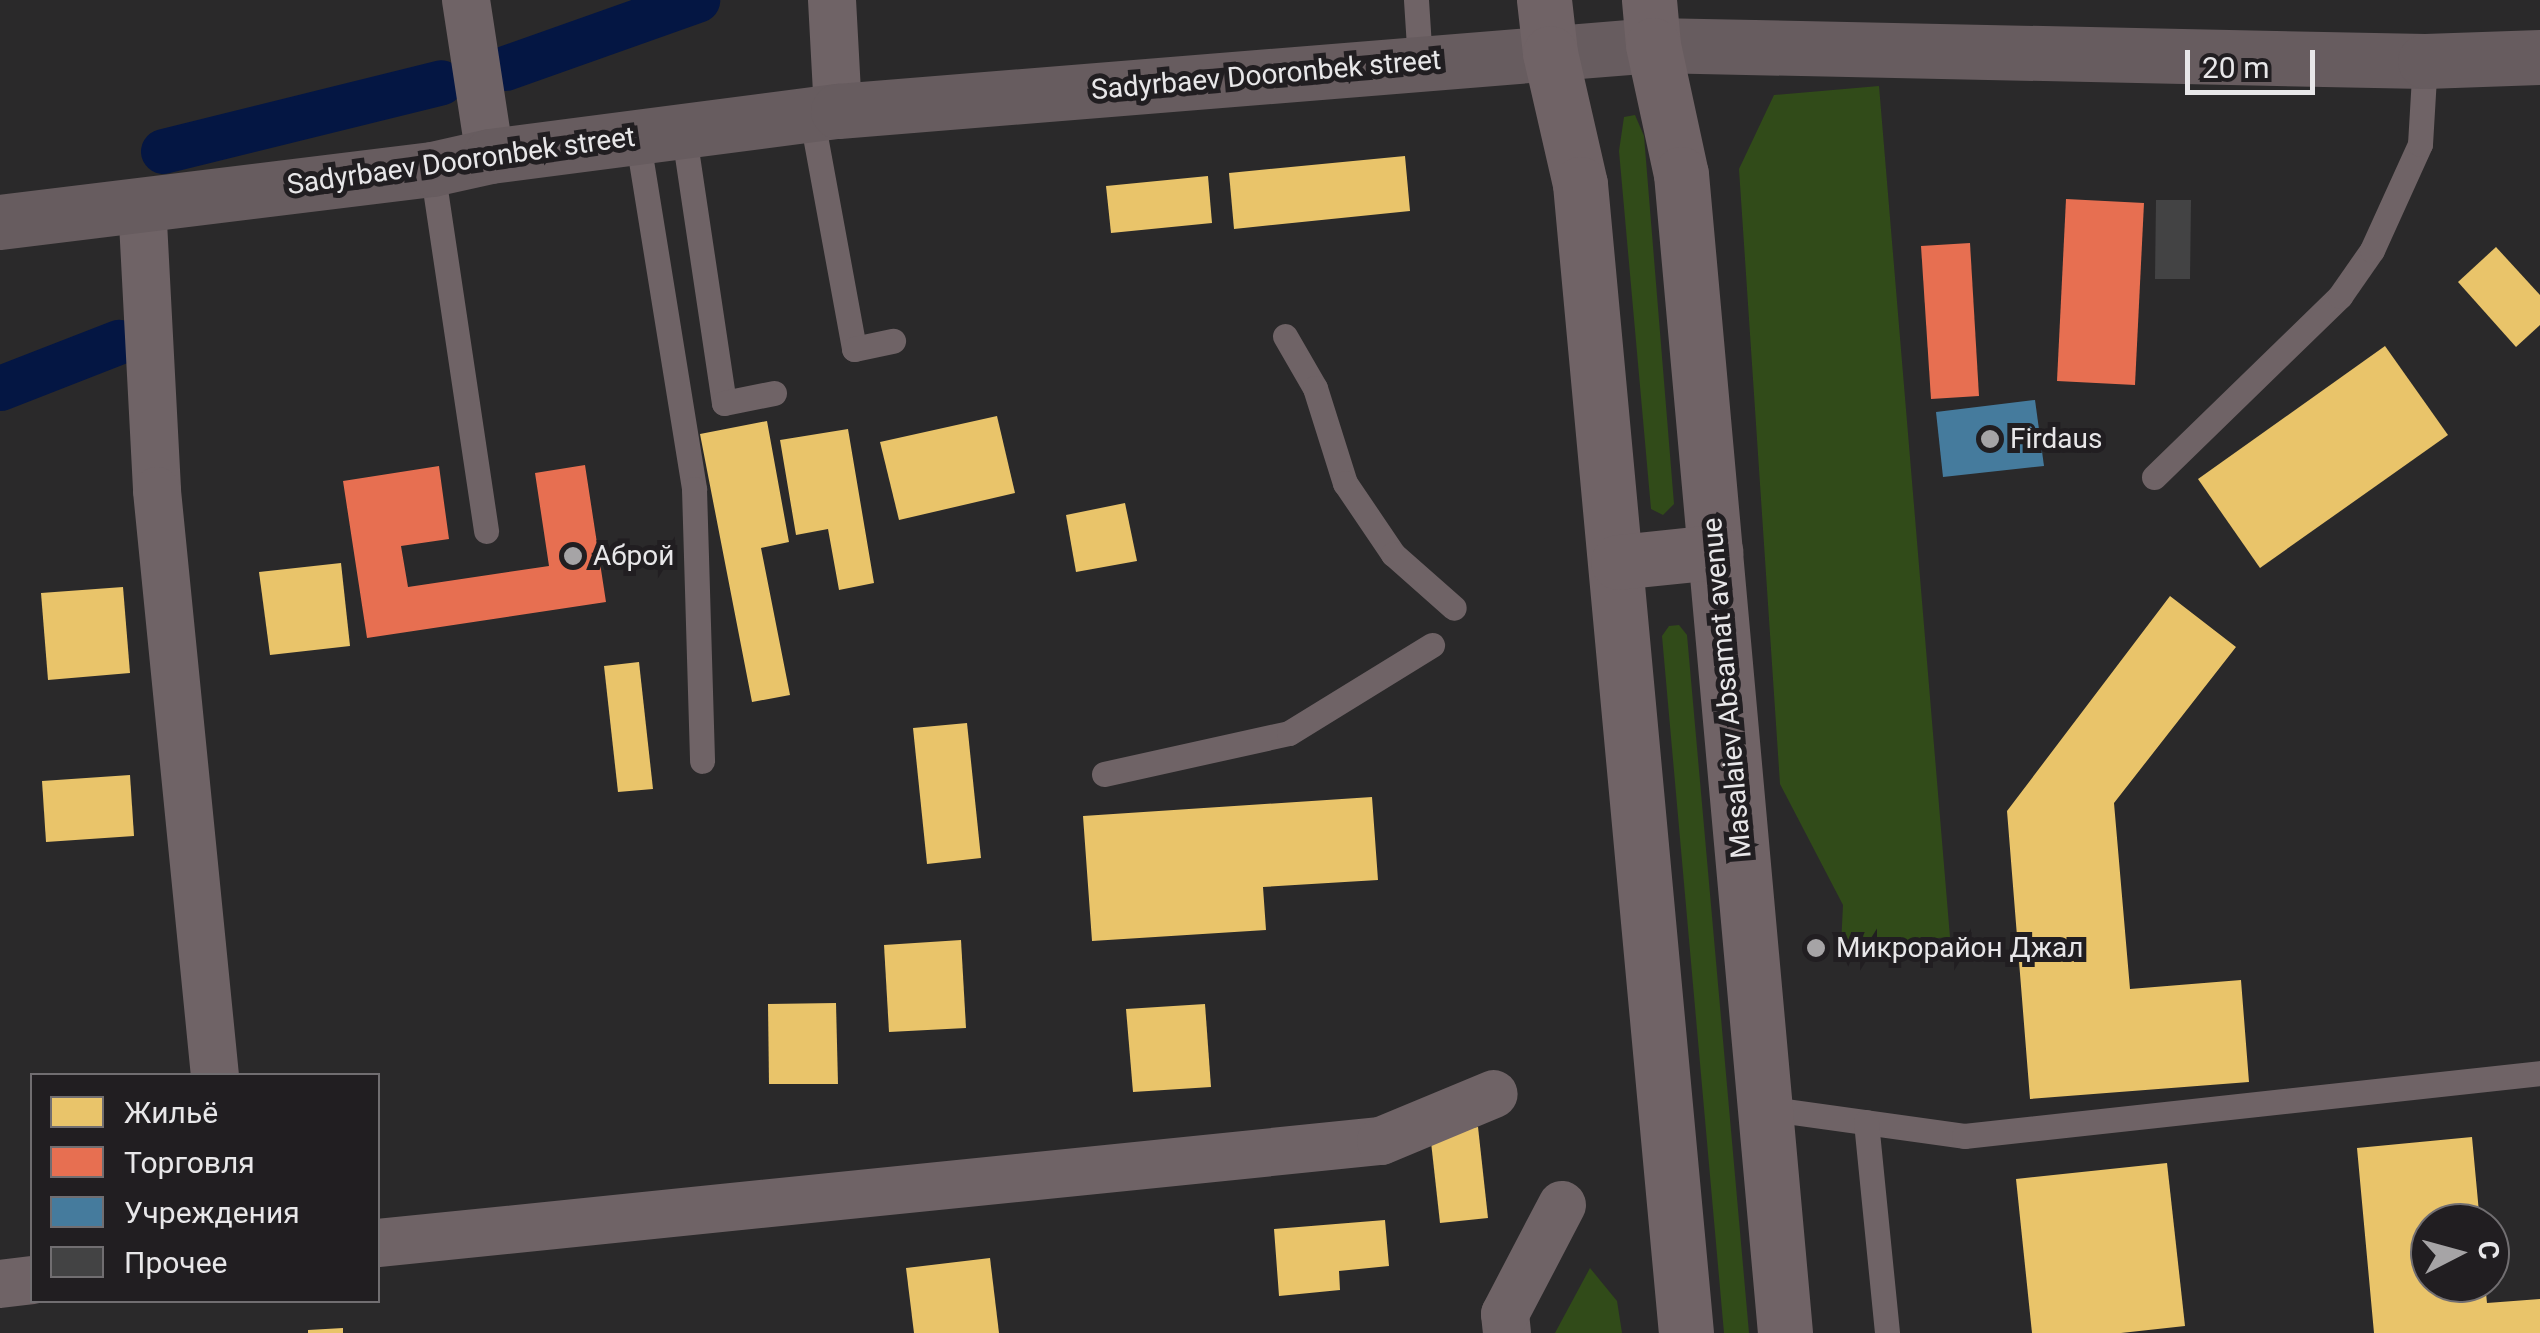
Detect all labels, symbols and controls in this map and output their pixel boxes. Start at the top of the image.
scale bar [2190,30,2320,92]
street label: Sadyrbaev Dooronbek street [1090,43,1442,107]
text: 20 m [2202,50,2269,85]
street label: Sadyrbaev Dooronbek street [285,120,637,202]
place label: Firdaus [2010,422,2102,456]
marker: Firdaus [1979,428,2001,450]
street label: Masalaiev Absamat avenue [1695,516,1759,860]
place label: Аброй [593,539,674,573]
marker: Аброй [562,545,584,567]
place label: Микрорайон Джал [1836,931,2084,965]
marker: Микрорайон Джал [1805,937,1827,959]
legend [30,1073,380,1303]
text: Жильё [124,1095,218,1130]
text: Торговля [124,1145,255,1180]
text: Учреждения [124,1195,300,1230]
north arrow [2410,1203,2510,1303]
text: С [2471,1239,2506,1261]
text: Прочее [124,1245,228,1280]

